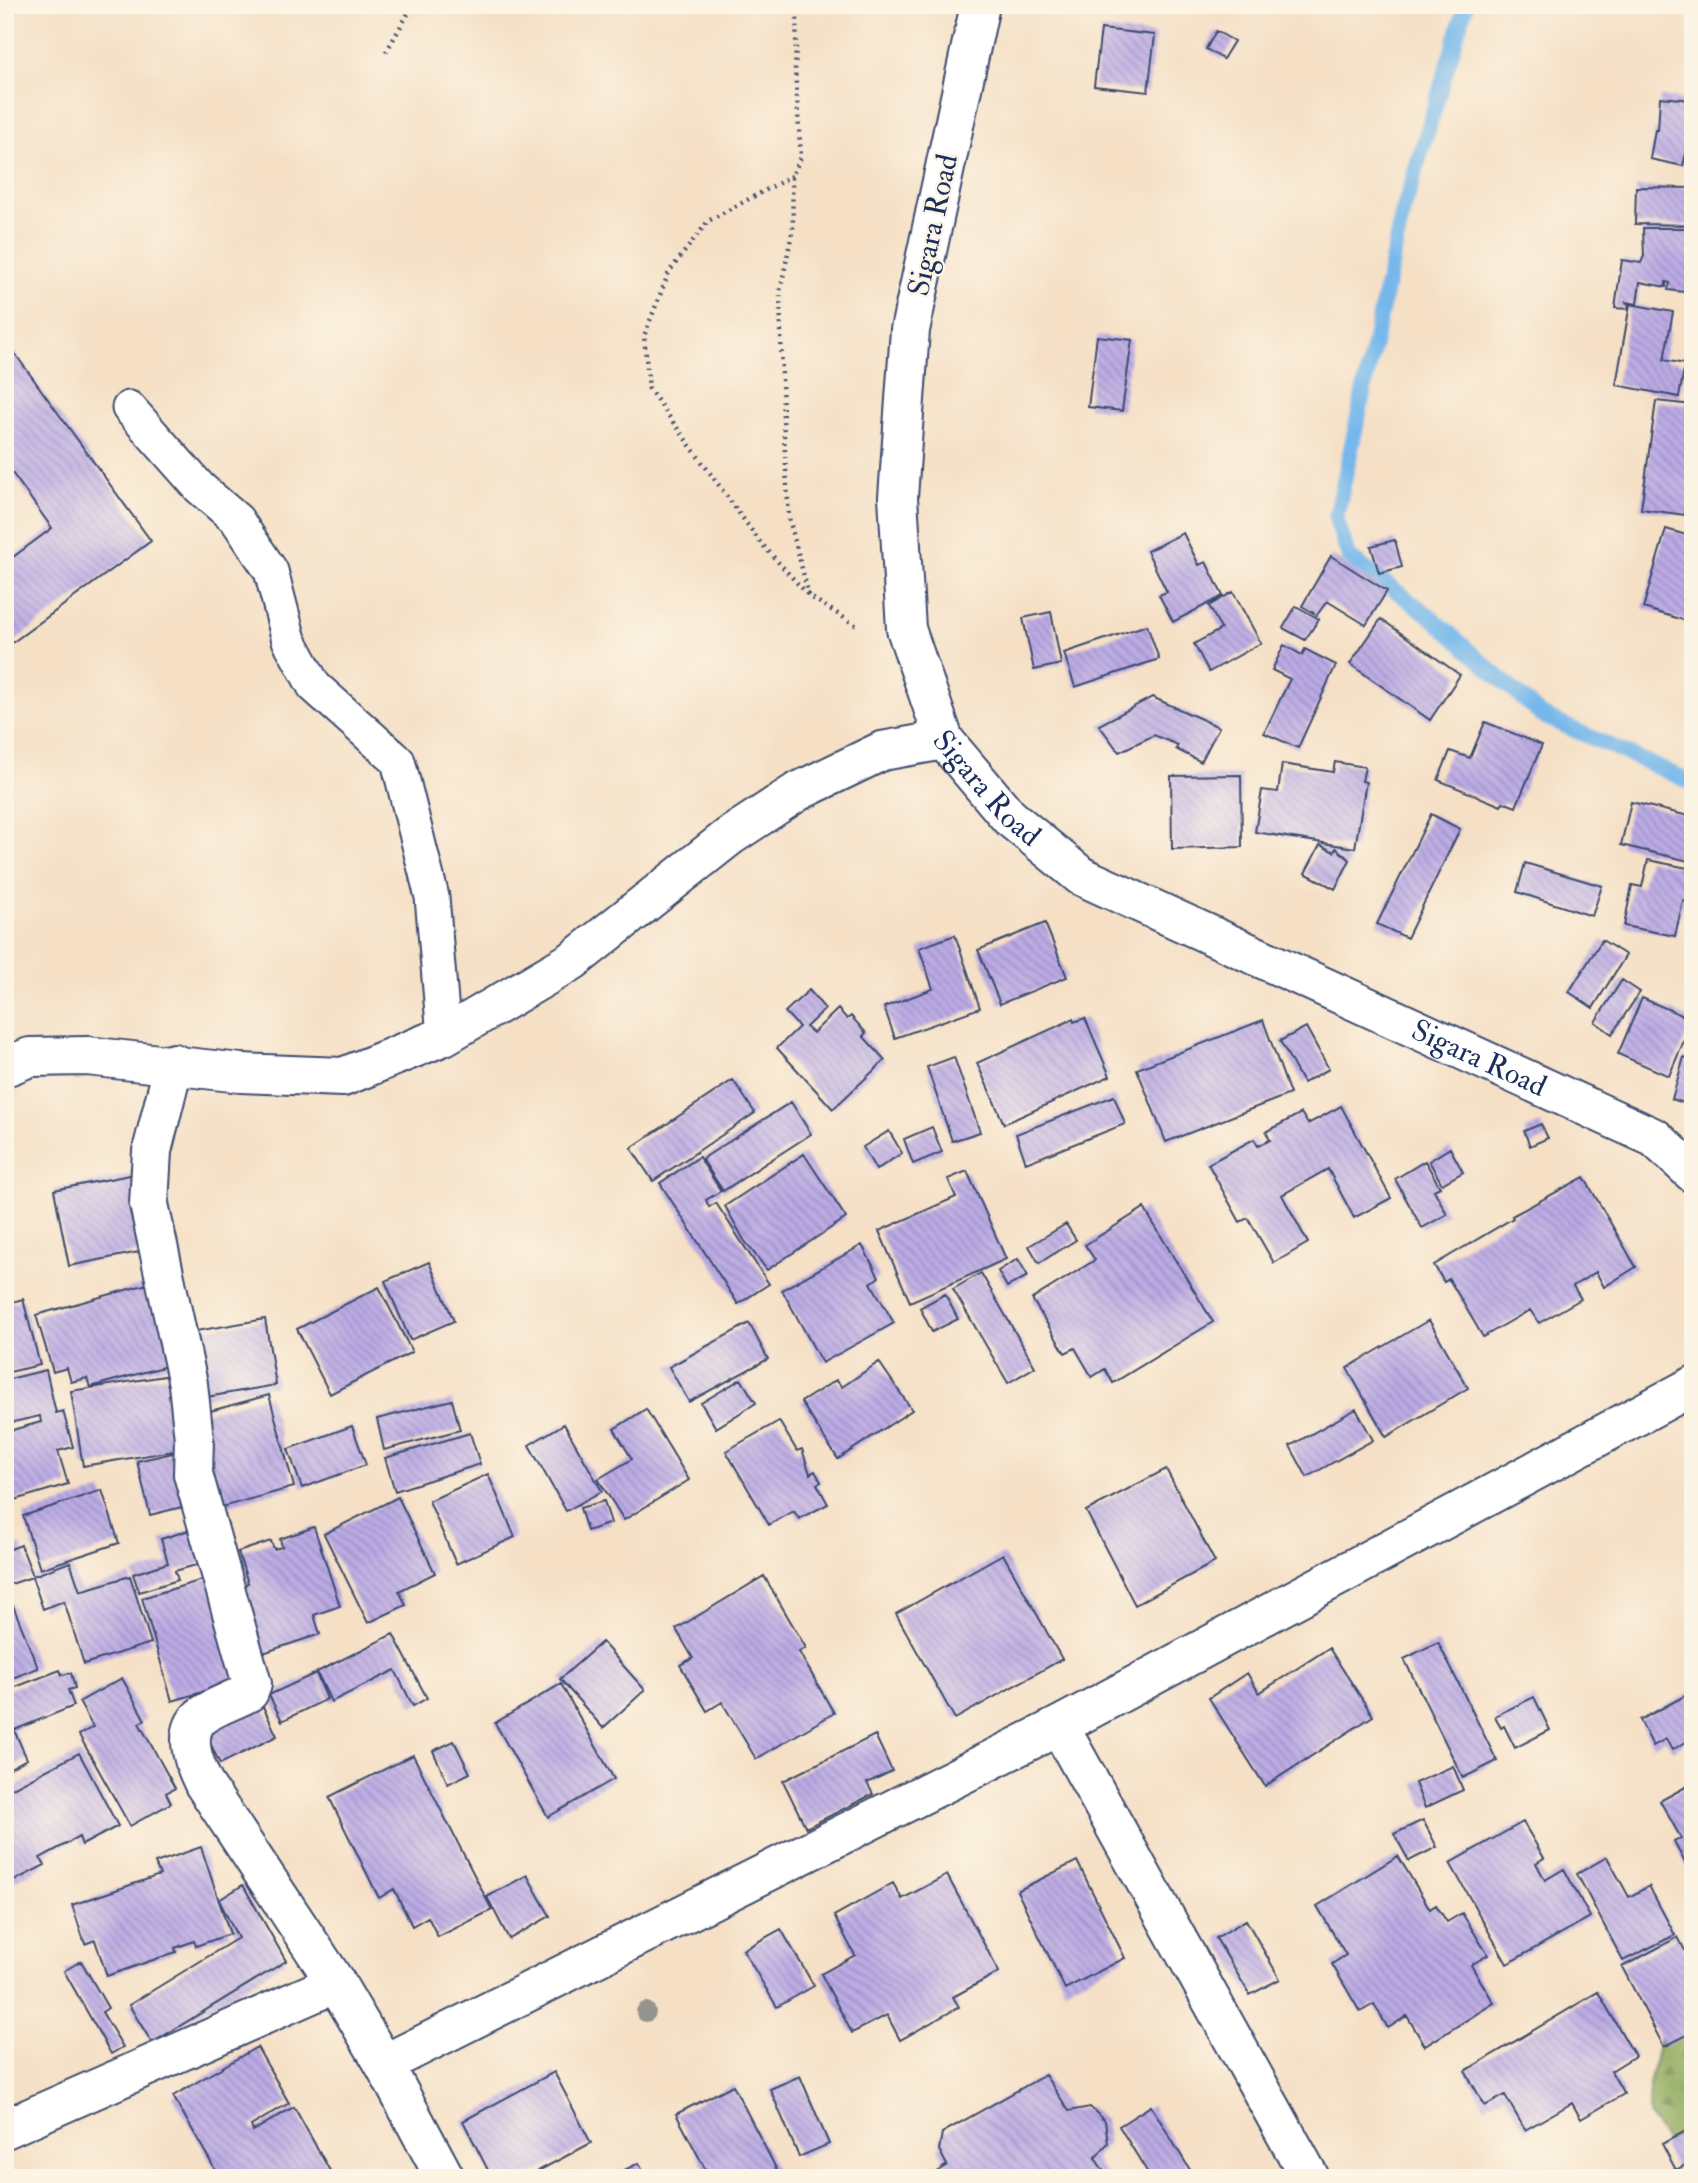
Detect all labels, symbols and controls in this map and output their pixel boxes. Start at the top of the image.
street label: Sigara Road [900,150,966,299]
street label: Sigara Road [925,722,1049,854]
street label: Sigara Road [1406,1011,1553,1105]

